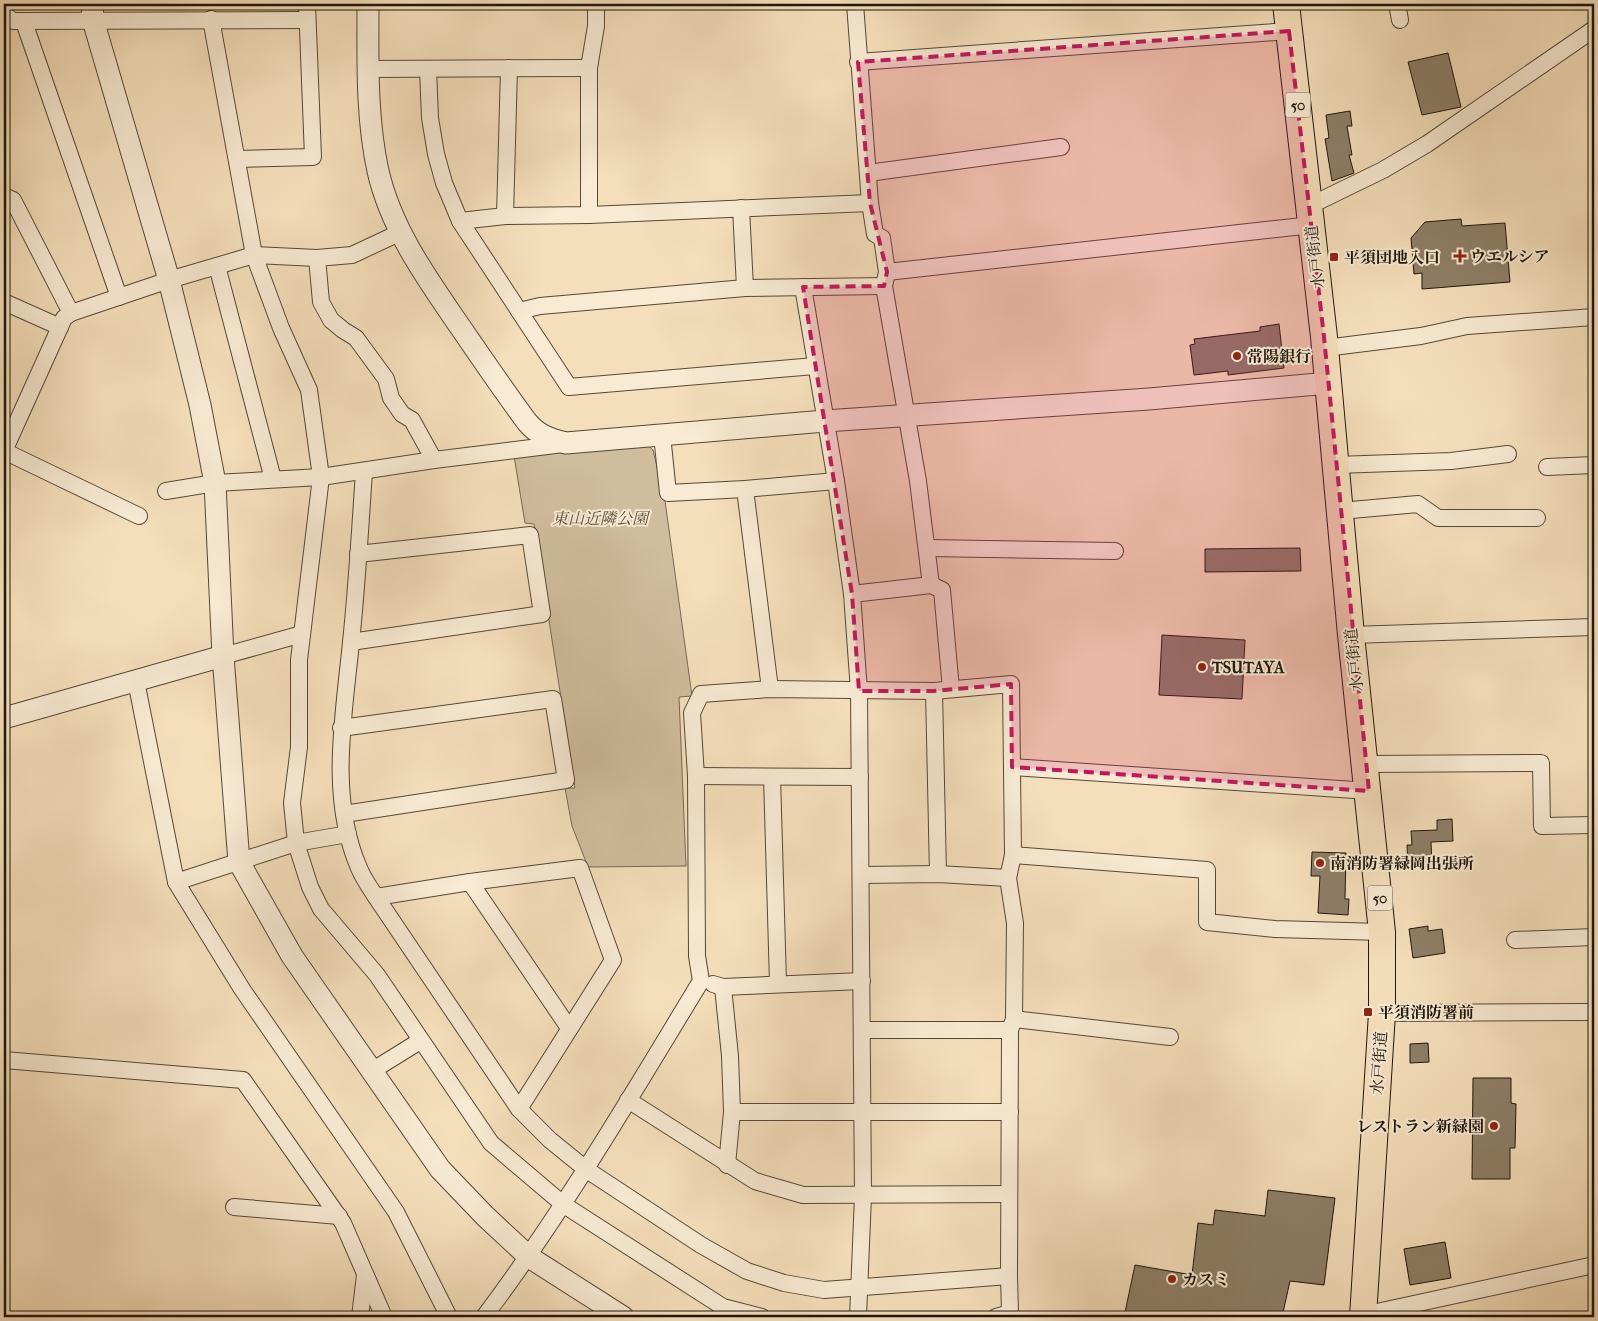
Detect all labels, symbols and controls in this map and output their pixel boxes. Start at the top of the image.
road number: 50 [1286,92,1310,118]
street label: 水戸街道 [1302,224,1328,290]
place label: ウエルシア [1470,247,1550,266]
place label: 平須団地入口 [1344,248,1440,267]
marker: ウエルシア [1454,250,1466,262]
marker: 平須団地入口 [1328,251,1340,263]
place label: 常陽銀行 [1247,347,1311,366]
marker: 常陽銀行 [1231,350,1243,362]
park label: 東山近隣公園 [552,509,651,528]
street label: 水戸街道 [1341,627,1367,693]
place label: TSUTAYA [1211,658,1285,677]
marker: TSUTAYA [1196,661,1208,673]
place label: 南消防署緑岡出張所 [1330,854,1474,873]
marker: 南消防署緑岡出張所 [1314,857,1326,869]
road number: 50 [1368,886,1392,910]
place label: 平須消防署前 [1378,1003,1474,1022]
marker: 平須消防署前 [1362,1006,1374,1018]
street label: 水戸街道 [1367,1030,1391,1096]
place label: レストラン新緑園 [1356,1117,1484,1136]
marker: レストラン新緑園 [1488,1120,1500,1132]
place label: カスミ [1182,1270,1230,1289]
marker: カスミ [1166,1273,1178,1285]

